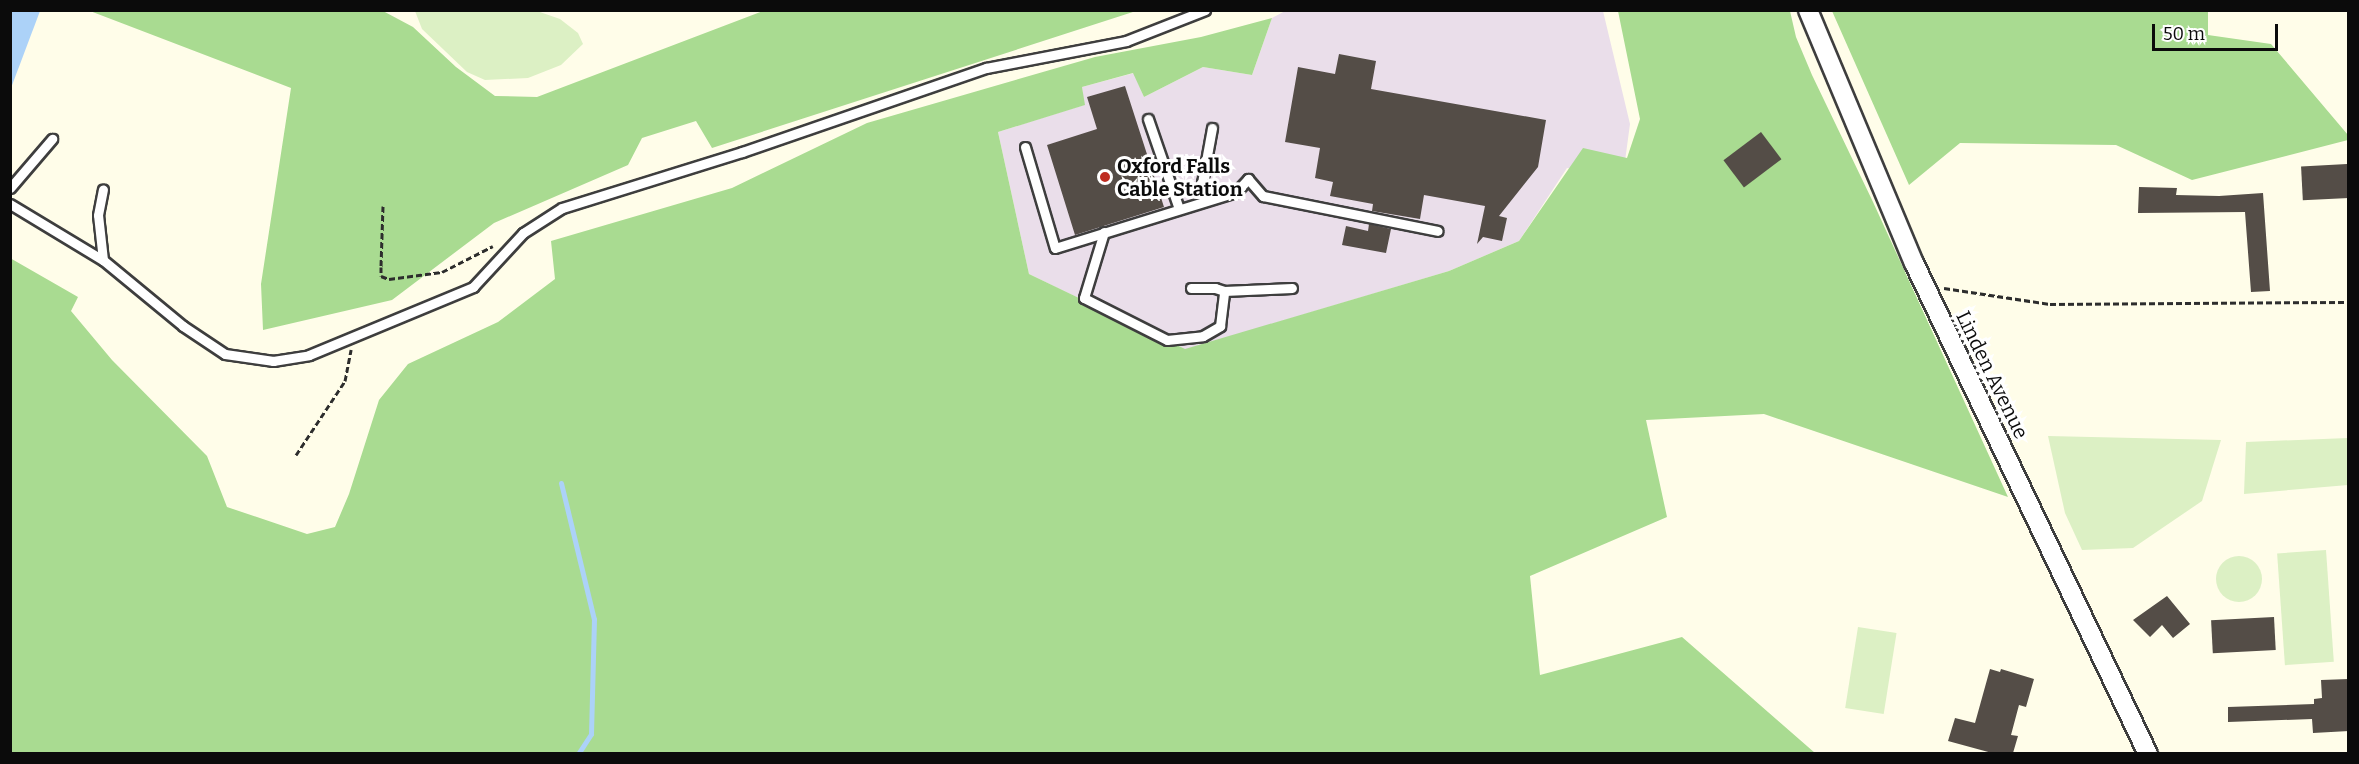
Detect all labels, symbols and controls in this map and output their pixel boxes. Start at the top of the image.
scale bar [2155,12,2281,50]
text: 50 m [2163,23,2205,45]
place label: Oxford Falls Cable Station [1117,154,1243,201]
marker: Oxford Falls Cable Station [1098,170,1112,184]
street label: Linden Avenue [1951,307,2033,443]

